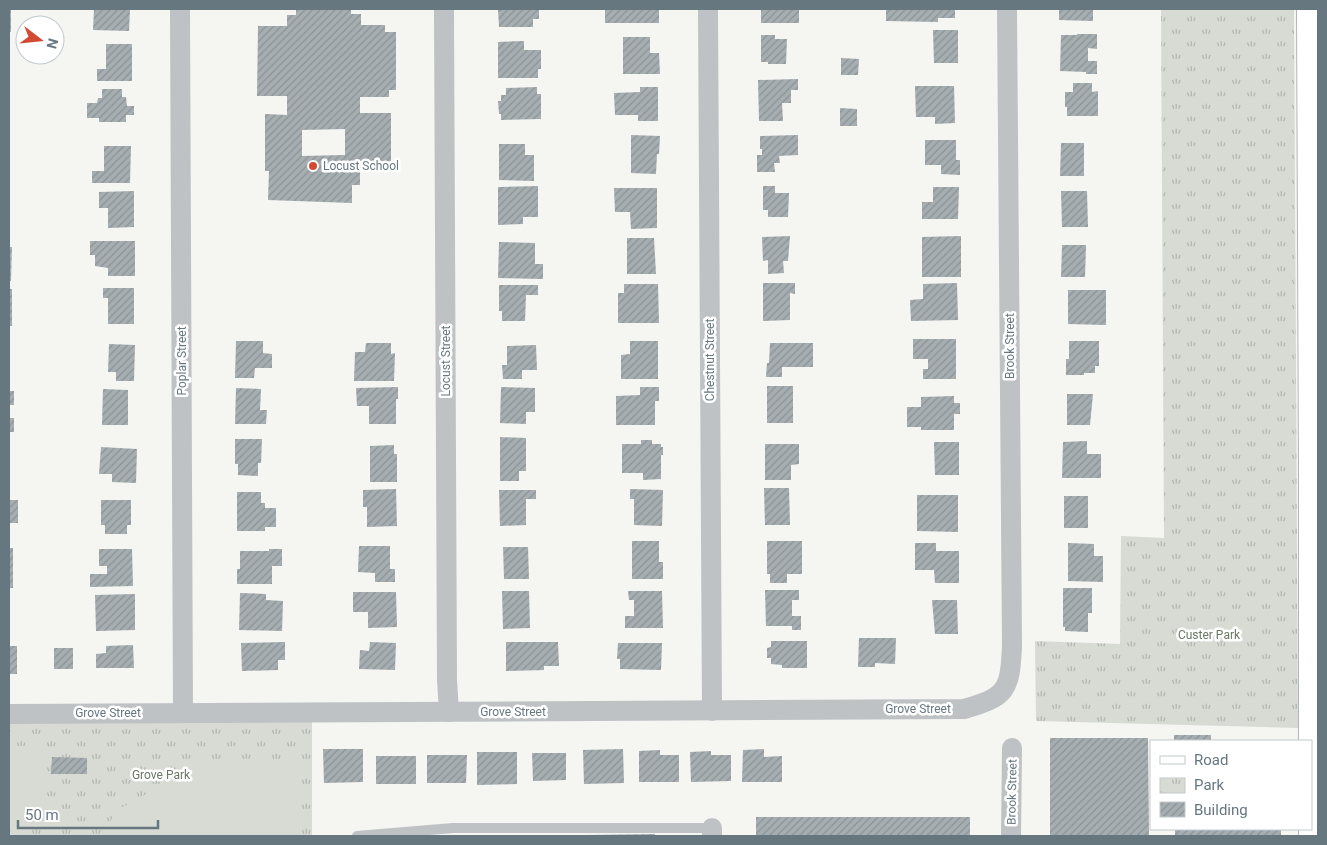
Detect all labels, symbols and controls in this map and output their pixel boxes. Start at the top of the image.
north arrow [15,15,65,65]
text: N [43,37,62,51]
place label: Locust School [323,159,399,173]
marker: Locust School [307,160,319,172]
street label: Brook Street [1003,313,1017,379]
street label: Chestnut Street [703,319,717,401]
street label: Locust Street [439,325,453,396]
street label: Poplar Street [175,326,189,396]
park label: Custer Park [1178,628,1241,642]
street label: Grove Street [885,702,951,716]
street label: Grove Street [480,705,546,719]
street label: Grove Street [75,706,141,720]
legend [1150,740,1312,830]
text: Road [1194,751,1228,769]
street label: Brook Street [1004,759,1020,825]
park label: Grove Park [132,768,191,782]
text: Park [1194,776,1225,794]
scale bar [18,798,158,830]
text: Building [1194,801,1248,819]
text: 50 m [25,806,59,824]

